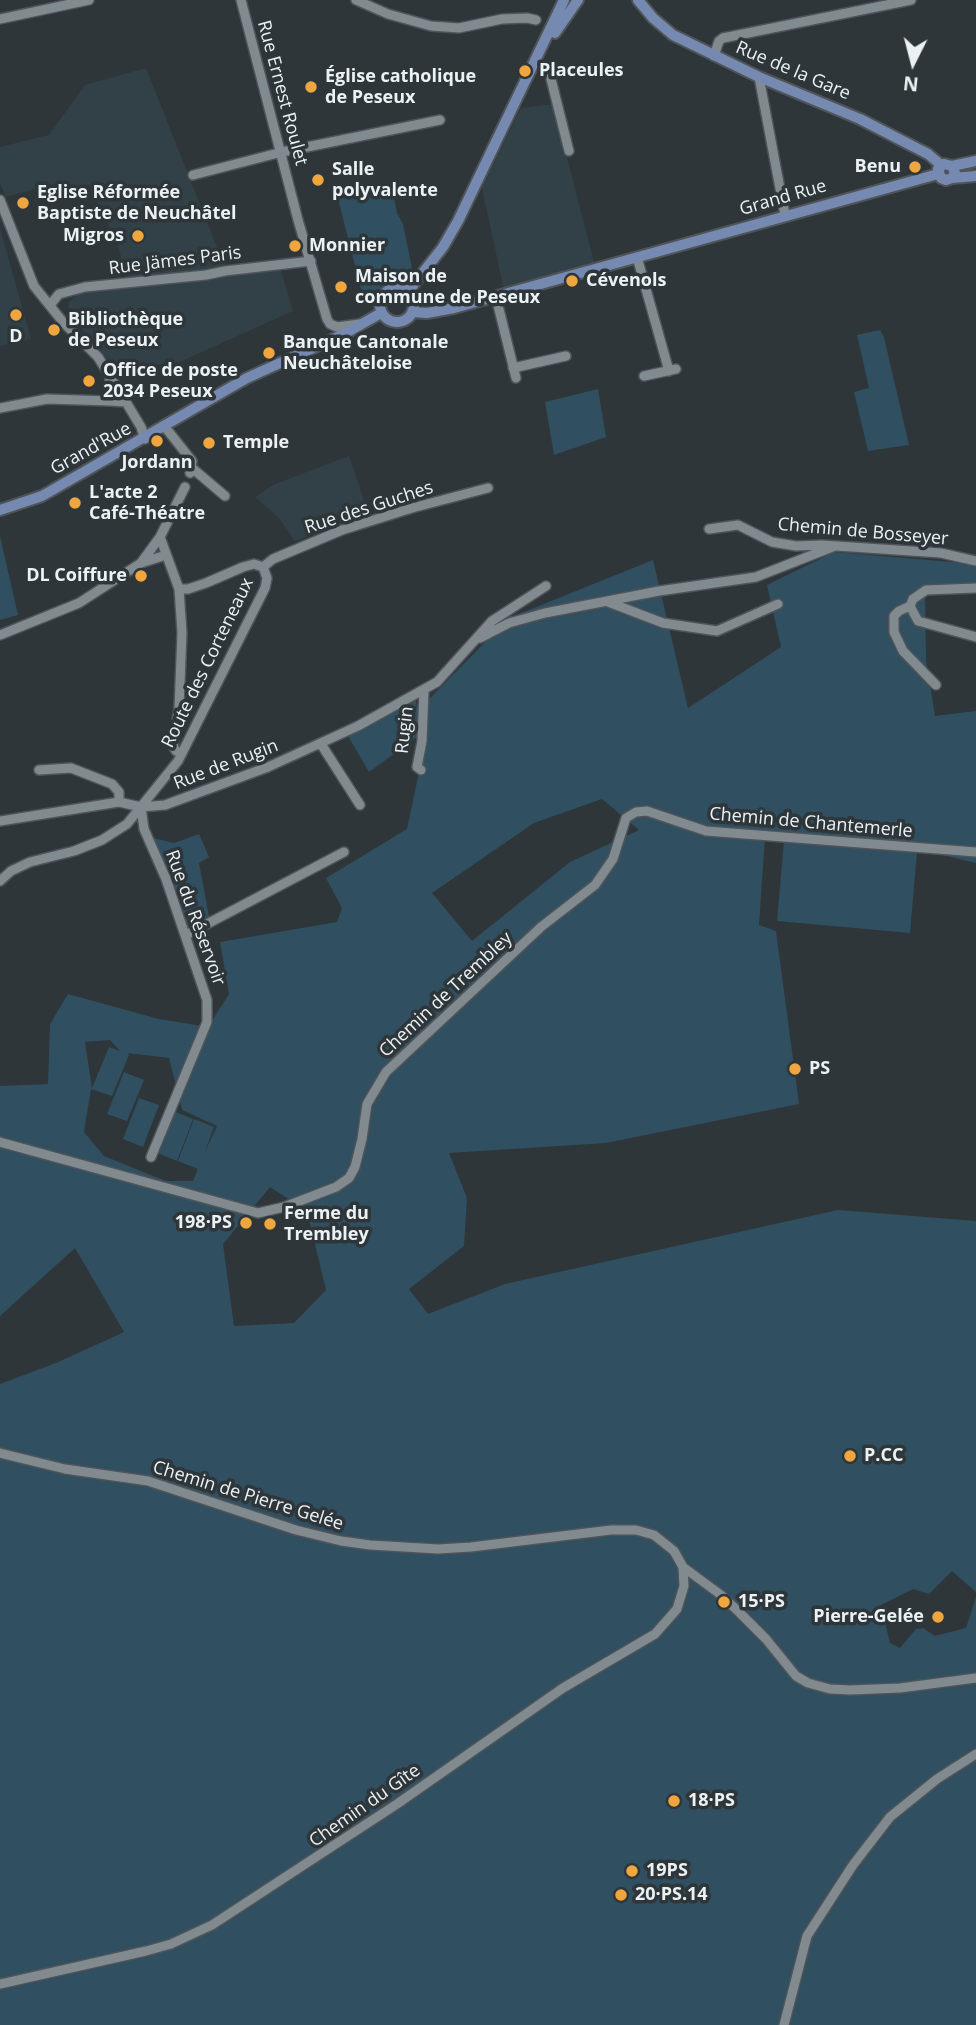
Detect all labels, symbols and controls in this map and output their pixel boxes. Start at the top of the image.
street label: Rue Ernest Roulet [252,18,312,168]
north arrow [878,28,948,98]
street label: Rue de la Gare [732,37,854,105]
place label: Placeules [539,60,623,82]
marker: Placeules [517,63,533,79]
place label: Église catholique de Peseux [325,66,476,108]
text: N [902,70,920,98]
marker: Église catholique de Peseux [303,79,319,95]
place label: Benu [855,156,901,178]
place label: Salle polyvalente [332,159,438,202]
marker: Benu [907,159,923,175]
marker: Salle polyvalente [310,172,326,188]
street label: Grand Rue [737,175,829,221]
place label: Eglise Réformée Baptiste de Neuchâtel [37,182,236,224]
marker: Eglise Réformée Baptiste de Neuchâtel [15,195,31,211]
place label: Migros [63,225,124,247]
marker: Migros [130,228,146,244]
place label: Monnier [309,235,385,257]
marker: Monnier [287,238,303,254]
street label: Rue Jämes Paris [108,242,242,280]
place label: Maison de commune de Peseux [355,266,540,308]
place label: Cévenols [586,270,666,292]
marker: Cévenols [564,273,580,289]
marker: Maison de commune de Peseux [333,279,349,295]
marker: D [8,307,24,323]
place label: Bibliothèque de Peseux [68,309,183,352]
marker: Bibliothèque de Peseux [46,322,62,338]
place label: D [9,326,23,348]
place label: Banque Cantonale Neuchâteloise [283,332,448,374]
marker: Banque Cantonale Neuchâteloise [261,345,277,361]
place label: Office de poste 2034 Peseux [103,360,238,402]
marker: Office de poste 2034 Peseux [81,373,97,389]
street label: Grand'Rue [47,418,135,480]
place label: Temple [223,432,289,454]
marker: Jordann [149,433,165,449]
marker: Temple [201,435,217,451]
place label: Jordann [121,452,193,474]
street label: Rue des Guches [302,477,436,539]
place label: L'acte 2 Café-Théatre [89,482,205,524]
marker: L'acte 2 Café-Théatre [67,495,83,511]
street label: Chemin de Bosseyer [777,514,949,550]
place label: DL Coiffure [26,565,127,587]
marker: DL Coiffure [133,568,149,584]
street label: Route des Corteneaux [157,575,259,751]
street label: Rugin [392,705,418,755]
street label: Rue de Rugin [171,735,281,795]
street label: Chemin de Chantemerle [708,803,914,843]
street label: Rue du Réservoir [160,847,230,989]
street label: Chemin de Trembley [375,928,517,1062]
place label: PS [809,1058,830,1080]
marker: PS [787,1061,803,1077]
place label: Ferme du Trembley [284,1203,369,1246]
place label: 198·PS [175,1212,232,1234]
marker: 198·PS [238,1215,254,1231]
marker: Ferme du Trembley [262,1216,278,1232]
place label: P.CC [864,1445,903,1467]
marker: P.CC [842,1448,858,1464]
street label: Chemin de Pierre Gelée [150,1457,346,1535]
place label: 15·PS [738,1591,785,1613]
marker: 15·PS [716,1594,732,1610]
place label: Pierre-Gelée [813,1606,924,1628]
marker: Pierre-Gelée [930,1609,946,1625]
street label: Chemin du Gîte [305,1760,425,1852]
place label: 18·PS [688,1790,735,1812]
marker: 18·PS [666,1793,682,1809]
place label: 19PS [646,1860,688,1882]
marker: 19PS [624,1863,640,1879]
place label: 20·PS.14 [635,1884,708,1906]
marker: 20·PS.14 [613,1887,629,1903]

